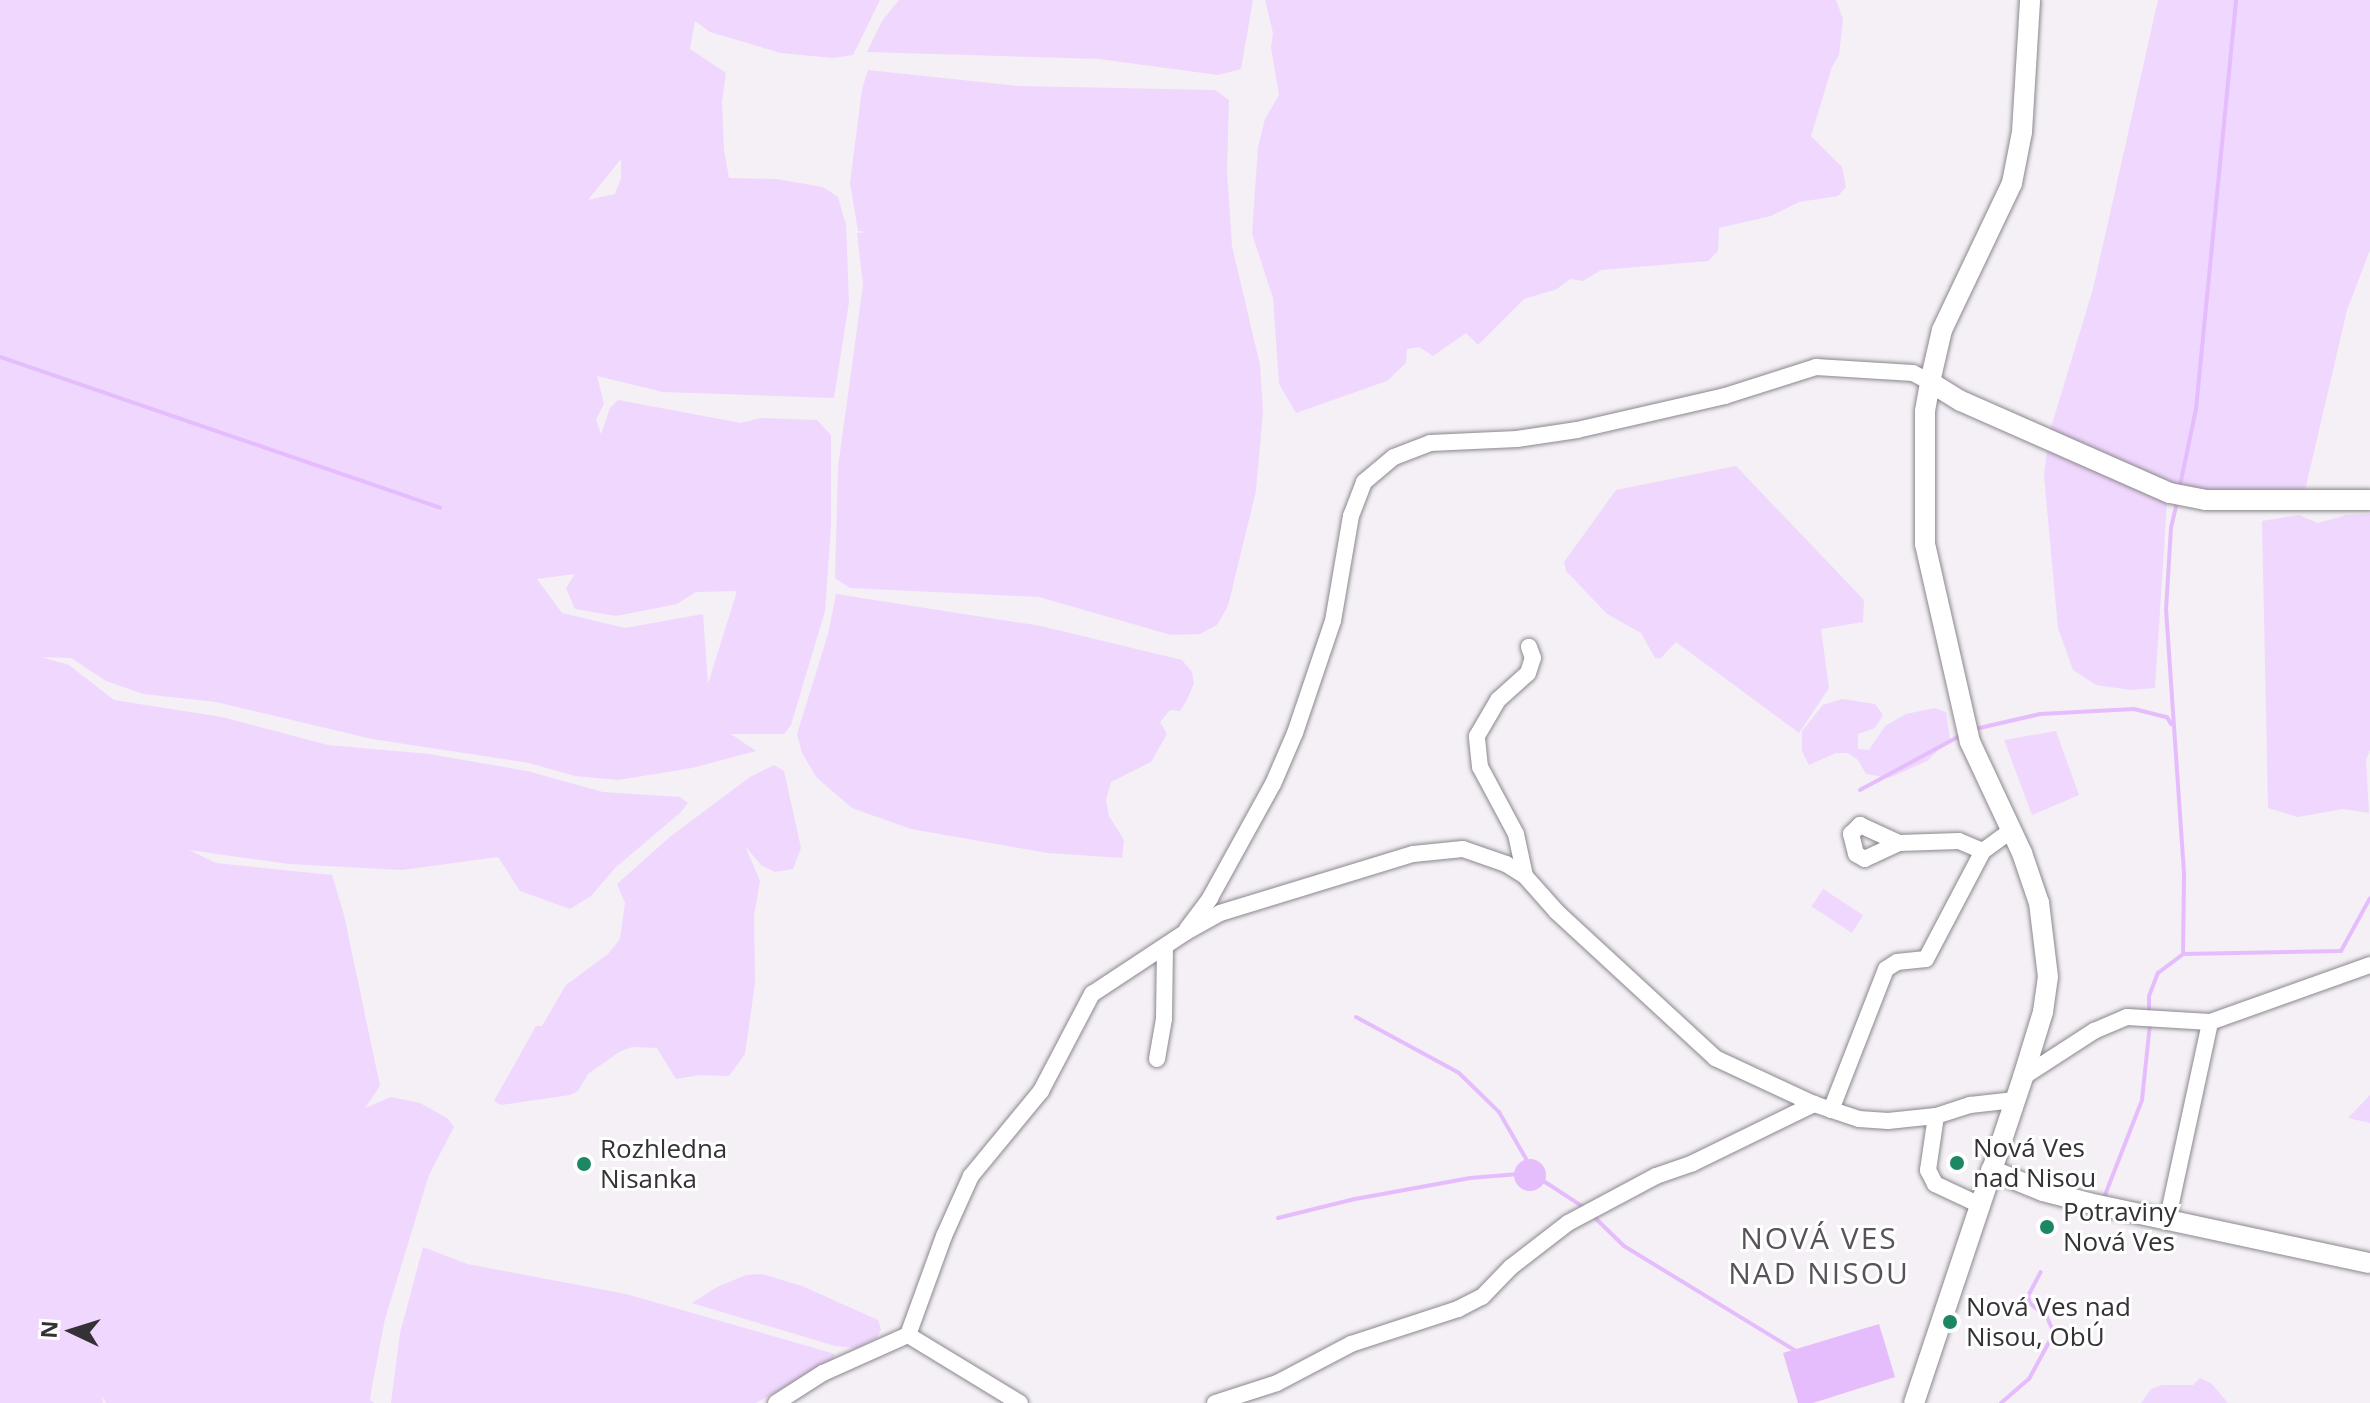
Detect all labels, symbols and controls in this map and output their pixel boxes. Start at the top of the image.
place label: Nová Ves nad Nisou [1973,1132,2096,1194]
place label: Rozhledna Nisanka [600,1133,727,1194]
marker: Nová Ves nad Nisou [1948,1154,1966,1172]
marker: Rozhledna Nisanka [575,1155,593,1173]
place label: Potraviny Nová Ves [2063,1196,2177,1258]
marker: Potraviny Nová Ves [2038,1218,2056,1236]
district label: NOVÁ VES NAD NISOU [1728,1220,1910,1290]
north arrow [32,1291,112,1371]
place label: Nová Ves nad Nisou, ObÚ [1966,1291,2131,1352]
marker: Nová Ves nad Nisou, ObÚ [1941,1313,1959,1331]
text: N [32,1319,64,1339]

